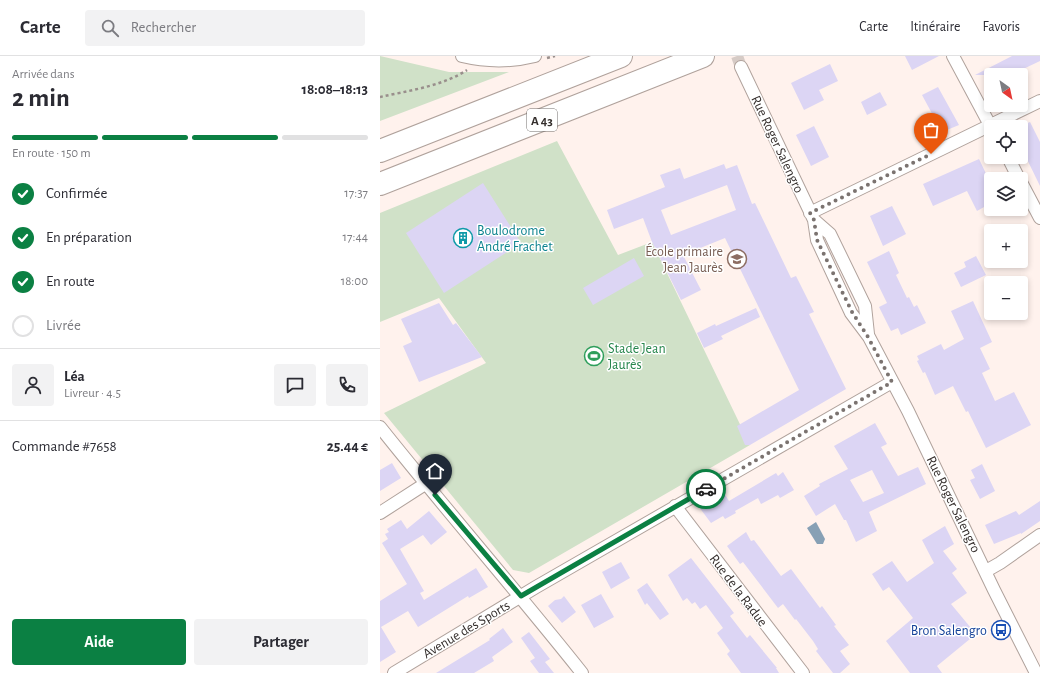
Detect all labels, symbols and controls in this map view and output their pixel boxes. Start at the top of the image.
search box [85,10,365,46]
icon: search [99,17,121,39]
text: Carte [20,18,61,37]
text: Rechercher [131,20,196,35]
text: Carte [859,20,888,34]
text: Itinéraire [910,20,960,34]
text: Favoris [982,20,1020,34]
text: Arrivée dans [12,68,75,81]
north arrow [984,68,1028,112]
map controls [984,68,1028,320]
text: 18:08–18:13 [302,82,368,97]
text: 2 min [12,85,70,111]
street label: Rue Roger Salengro [748,94,806,195]
road number: A 43 [527,109,557,131]
pin [914,113,948,154]
icon: bag [920,119,942,141]
button: locate [984,120,1028,164]
text: En route · 150 m [12,147,91,160]
button: layers [984,172,1028,216]
icon: check [12,183,34,205]
text: Confirmée [46,186,107,201]
text: 17:37 [344,187,368,200]
place label: Boulodrome André Frachet [477,224,553,254]
button: + [984,224,1028,268]
icon: check [12,227,34,249]
building icon: Boulodrome André Frachet [452,227,474,249]
text: En préparation [46,230,132,245]
text: 17:44 [343,231,368,244]
place label: École primaire Jean Jaurès [645,242,723,275]
school or university icon: École primaire Jean Jaurès [726,248,748,270]
icon: check [12,271,34,293]
text: En route [46,274,95,289]
text: 18:00 [341,275,368,288]
button: − [984,276,1028,320]
text: Livrée [46,318,81,333]
place label: Stade Jean Jaurès [608,342,666,372]
sports icon: Stade Jean Jaurès [583,345,605,367]
button: person [12,364,54,406]
button: chat [274,364,316,406]
button: phone [326,364,368,406]
text: Léa [64,369,85,384]
text: Livreur · 4.5 [64,387,121,400]
text: Commande #7658 [12,439,117,454]
text: 25.44 € [327,439,368,454]
pin [418,454,452,495]
street label: Rue Roger Salengro [924,454,983,555]
icon: home [424,460,446,482]
courier [686,469,726,509]
icon: car [695,478,717,500]
street label: Rue de la Radue [707,552,770,629]
street label: Avenue des Sports [421,598,513,661]
button: Aide [12,619,186,665]
button: Partager [194,619,368,665]
bus stop icon: Bron Salengro [990,619,1012,641]
place label: Bron Salengro [911,624,987,638]

